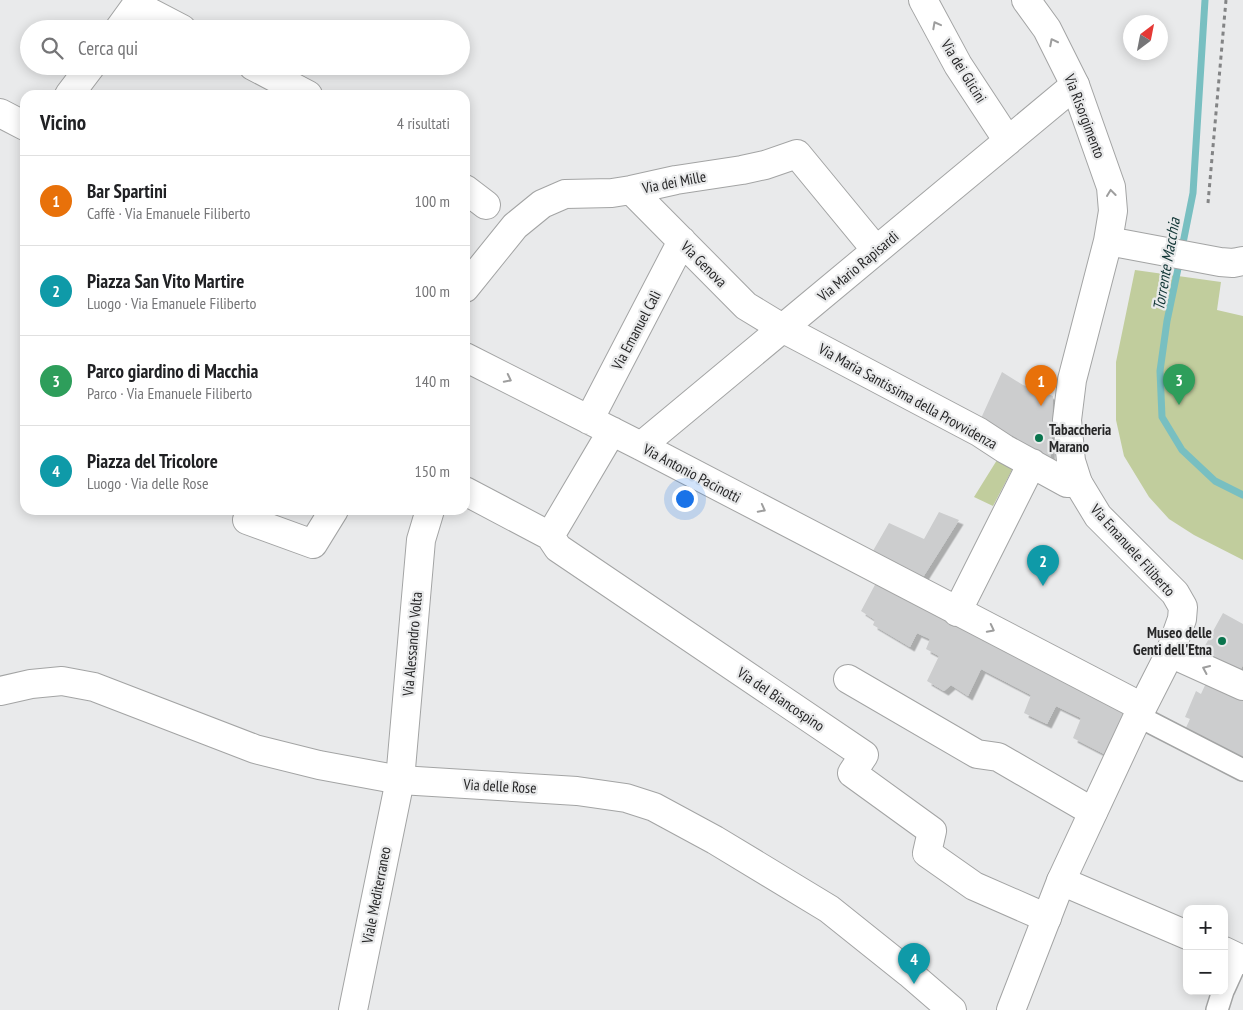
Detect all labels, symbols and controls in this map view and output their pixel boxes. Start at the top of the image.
north arrow [1123,15,1168,60]
search box [20,20,470,75]
one-way arrow [933,22,943,31]
icon: search [38,34,66,62]
street label: Via dei Glicini [937,35,991,106]
text: Cerca qui [78,36,138,60]
one-way arrow [1049,38,1059,47]
street label: Via Risorgimento [1060,70,1110,161]
text: Vicino [40,109,86,136]
text: 4 risultati [397,113,450,133]
street label: Via dei Mille [640,167,707,198]
text: Bar Spartini [87,179,167,203]
one-way arrow [1106,188,1117,196]
text: 1 [52,191,60,211]
text: 100 m [415,191,450,211]
text: Caffè · Via Emanuele Filiberto [87,203,250,223]
water label: Torrente Macchia [1148,215,1184,312]
street label: Via Mario Rapisardi [813,227,902,306]
street label: Via Genova [676,236,731,291]
text: Piazza San Vito Martire [87,269,244,293]
text: 2 [52,281,60,301]
text: 100 m [415,281,450,301]
street label: Via Emanuel Calì [607,287,665,374]
text: Luogo · Via Emanuele Filiberto [87,293,256,313]
street label: Via Maria Santissima della Provvidenza [814,338,1001,453]
text: Parco giardino di Macchia [87,359,258,383]
pin: 3 [1163,364,1195,405]
pin: 1 [1025,365,1057,406]
text: 3 [52,371,60,391]
text: 140 m [415,371,450,391]
one-way arrow [503,373,512,383]
text: Parco · Via Emanuele Filiberto [87,383,252,403]
place label: Tabaccheria Marano [1049,420,1111,456]
marker: Tabaccheria Marano [1033,432,1045,444]
street label: Via Antonio Pacinotti [639,439,744,507]
text: Piazza del Tricolore [87,449,218,473]
text: 4 [52,461,60,481]
text: 150 m [415,461,450,481]
text: Luogo · Via delle Rose [87,473,209,493]
your location [672,486,698,512]
street label: Via Emanuele Filiberto [1086,499,1179,600]
one-way arrow [756,503,765,513]
pin: 2 [1027,545,1059,586]
street label: Via Alessandro Volta [398,591,426,698]
one-way arrow [986,623,995,633]
place label: Museo delle Genti dell'Etna [1133,623,1212,659]
marker: Museo delle Genti dell'Etna [1216,635,1228,647]
street label: Via del Biancospino [733,662,828,735]
one-way arrow [1202,665,1211,676]
street label: Via delle Rose [462,775,537,797]
street label: Viale Mediterraneo [357,845,395,946]
map controls [1183,905,1228,995]
button: + [1183,905,1228,950]
pin: 4 [898,943,930,984]
button: − [1183,950,1228,995]

